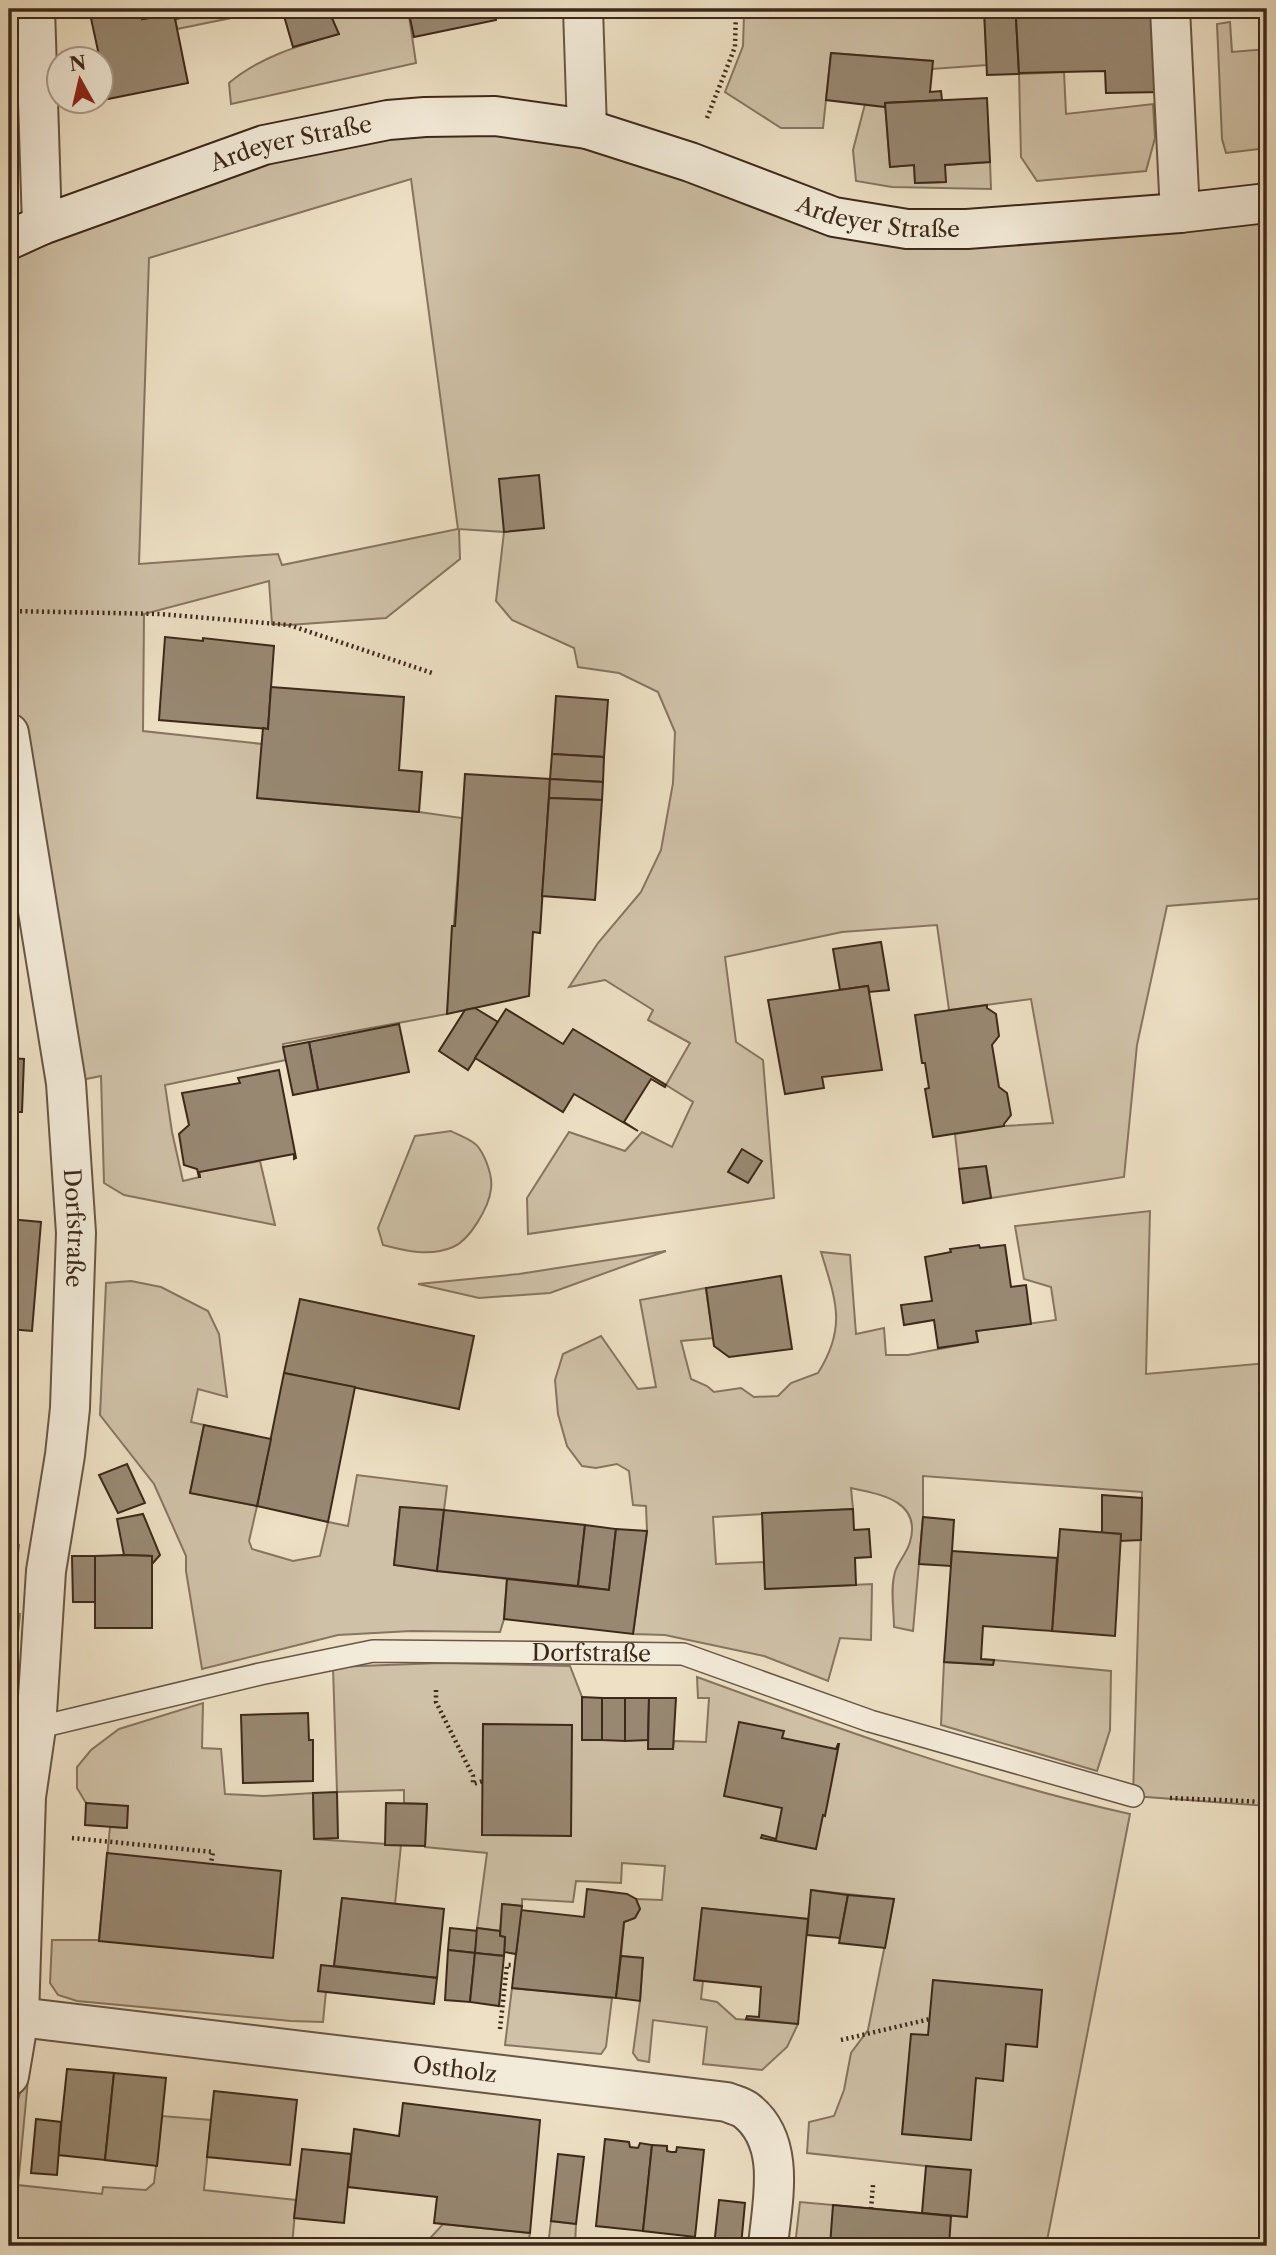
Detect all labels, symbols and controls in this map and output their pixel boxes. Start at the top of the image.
north arrow [46,46,116,116]
text: N [68,51,87,76]
street label: Ardeyer Straße [205,110,374,178]
street label: Ardeyer Straße [792,190,960,243]
street label: Dorfstraße [58,1168,90,1288]
street label: Dorfstraße [531,1639,651,1668]
street label: Ostholz [411,2050,498,2088]

